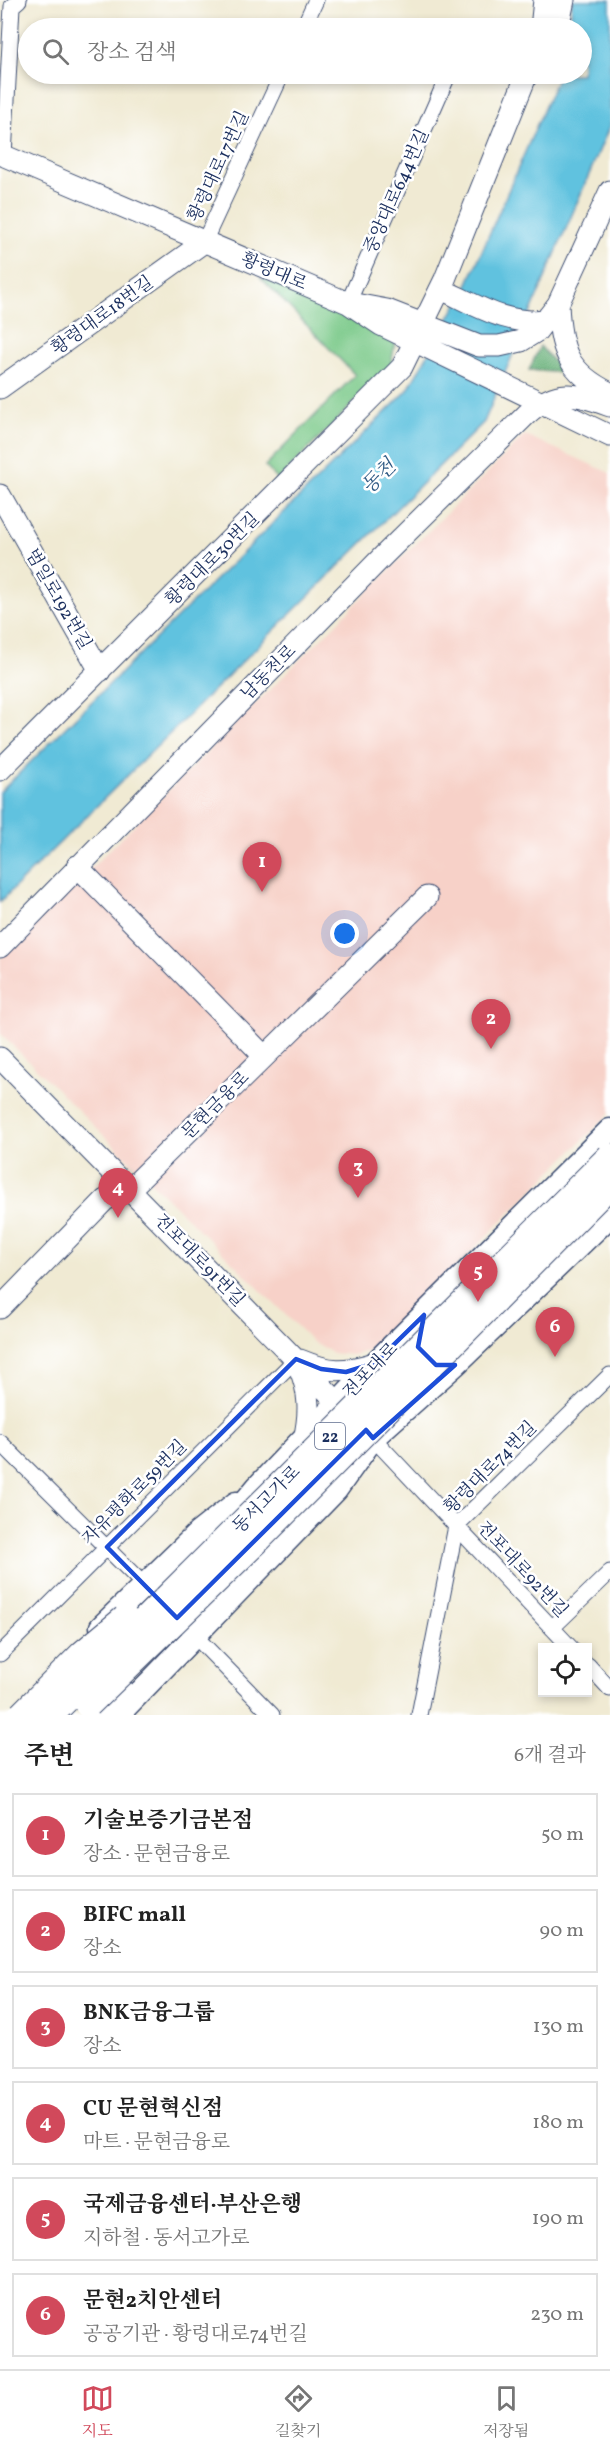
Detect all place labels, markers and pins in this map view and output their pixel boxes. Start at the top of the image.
pin: 1 [242,842,282,892]
pin: 2 [472,1000,510,1049]
pin: 3 [338,1148,378,1198]
pin: 4 [98,1168,138,1218]
pin: 5 [458,1252,498,1302]
pin: 6 [536,1308,574,1357]

